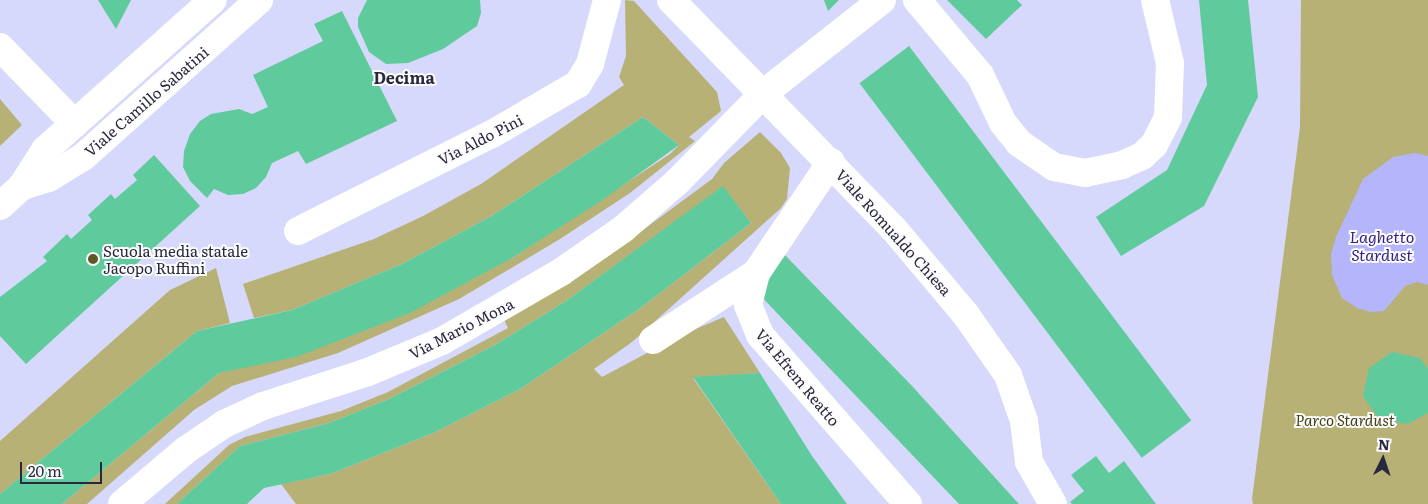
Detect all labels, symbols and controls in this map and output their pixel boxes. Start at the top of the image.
street label: Viale Camillo Sabatini [80,42,212,160]
district label: Decima [373,67,435,87]
street label: Via Aldo Pini [435,110,525,168]
street label: Viale Romualdo Chiesa [833,165,955,299]
water label: Laghetto Stardust [1350,226,1414,264]
place label: Scuola media statale Jacopo Ruffini [103,241,248,276]
marker: Scuola media statale Jacopo Ruffini [87,253,99,265]
street label: Via Mario Mona [406,294,516,362]
street label: Via Efrem Reatto [752,325,844,429]
park label: Parco Stardust [1295,411,1395,429]
north arrow [1358,434,1408,484]
text: N [1377,434,1391,454]
scale bar [22,452,105,484]
text: 20 m [28,459,62,482]

